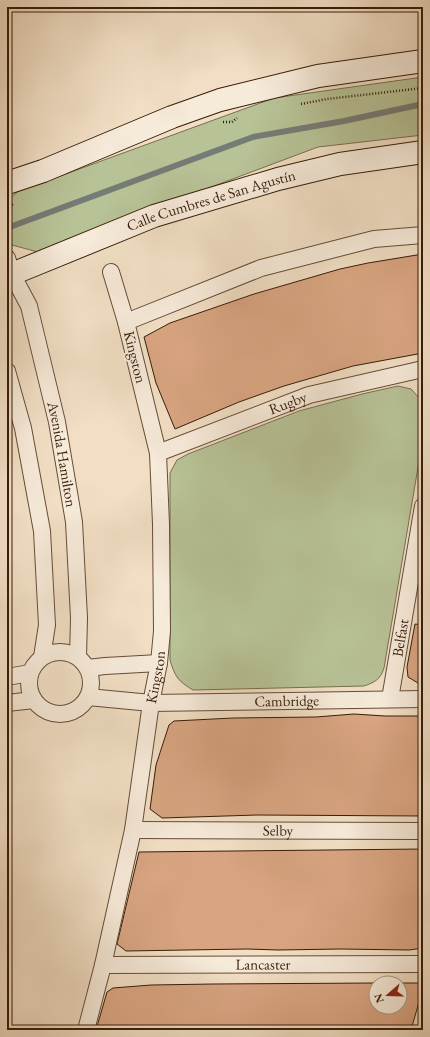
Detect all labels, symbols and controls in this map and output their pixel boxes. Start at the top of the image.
street label: Calle Cumbres de San Agustín [124,165,297,235]
street label: Kingston [120,329,151,385]
street label: Rugby [266,387,310,419]
street label: Avenida Hamilton [43,399,81,508]
street label: Belfast [387,617,413,658]
street label: Kingston [141,650,169,705]
street label: Cambridge [254,691,319,710]
street label: Selby [263,820,294,840]
street label: Lancaster [235,954,291,974]
north arrow [368,975,408,1015]
text: N [370,992,387,1005]

